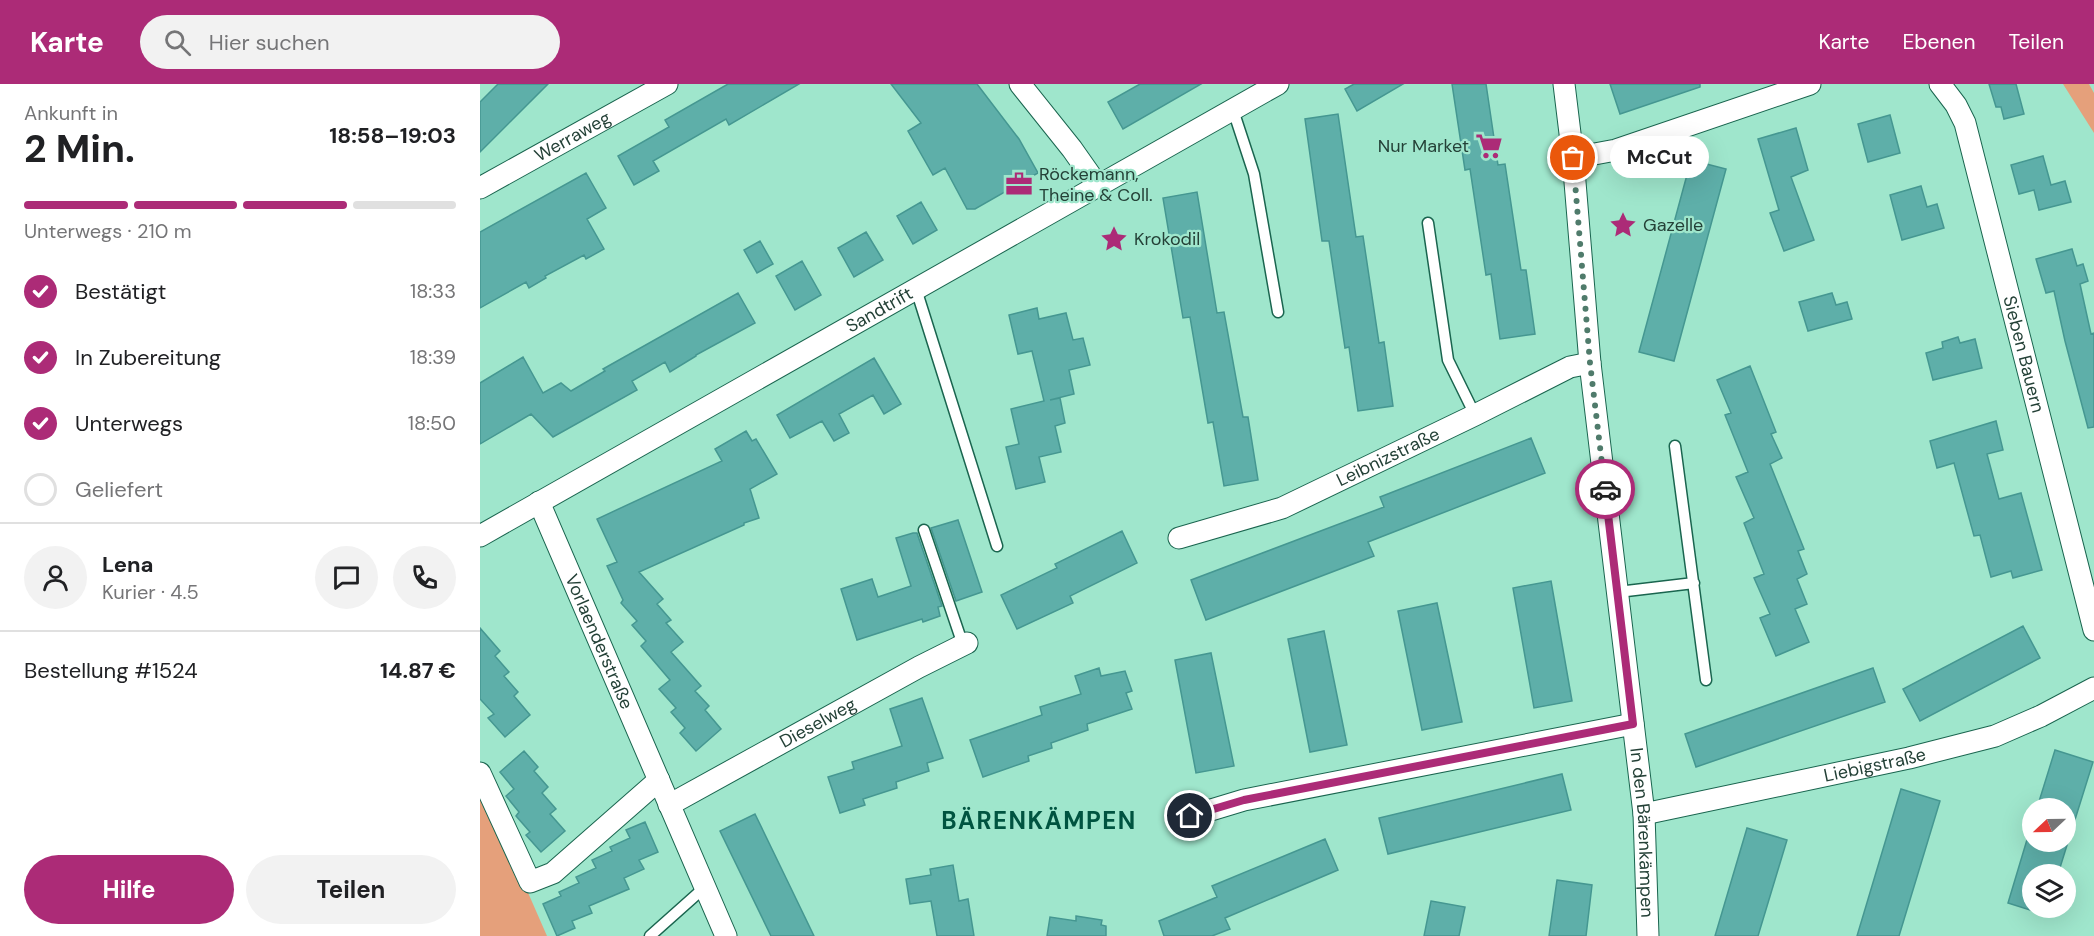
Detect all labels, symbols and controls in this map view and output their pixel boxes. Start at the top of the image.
search box [140,15,560,69]
text: Karte [30,24,104,61]
icon: search [161,26,194,59]
text: Hier suchen [209,28,330,57]
text: Karte [1819,28,1869,56]
text: Ebenen [1902,28,1975,56]
text: Teilen [2008,28,2064,56]
text: Ankunft in [24,100,118,126]
street label: Werraweg [530,106,615,167]
text: 18:58–19:03 [329,121,456,150]
text: 2 Min. [24,123,135,174]
supermarket icon: Nur Market [1474,131,1504,161]
pin [1547,132,1598,183]
place label: Nur Market [1378,134,1469,158]
callout: McCut [1609,137,1708,179]
icon: bag [1556,141,1589,174]
text: McCut [1627,144,1692,170]
place label: Röckemann, Theine & Coll. [1039,162,1153,207]
office icon: Röckemann, Theine & Coll. [1004,169,1034,199]
place icon: Gazelle [1608,210,1638,240]
place label: Gazelle [1643,213,1703,237]
text: Unterwegs · 210 m [24,218,191,244]
place icon: Krokodil [1099,224,1129,254]
place label: Krokodil [1134,227,1200,251]
icon: check [24,275,57,308]
text: Bestätigt [75,277,166,306]
text: 18:33 [410,278,456,304]
street label: Sandtrift [842,281,917,338]
street label: Sieben Bauern [1997,293,2050,415]
icon: check [24,341,57,374]
text: In Zubereitung [75,343,221,372]
text: 18:39 [410,344,456,370]
icon: check [24,407,57,440]
text: Unterwegs [75,409,183,438]
text: 18:50 [408,410,456,436]
street label: Leibnizstraße [1332,422,1444,492]
courier [1575,459,1635,519]
icon: car [1589,473,1622,506]
text: Geliefert [75,475,163,504]
button: person [24,546,87,609]
button: chat [315,546,378,609]
button: phone [393,546,456,609]
text: Lena [102,550,154,579]
street label: Vorlaenderstraße [559,570,639,713]
text: Kurier · 4.5 [102,579,199,605]
text: Bestellung #1524 [24,656,198,685]
text: 14.87 € [380,656,456,685]
street label: Dieselweg [775,692,860,754]
street label: Liebigstraße [1822,742,1928,788]
street label: In den Bärenkämpen [1624,746,1659,918]
pin [1164,790,1215,841]
north arrow [2022,798,2076,852]
map controls [2022,798,2076,918]
icon: home [1173,799,1206,832]
district label: BÄRENKÄMPEN [941,805,1137,836]
button: Hilfe [24,855,234,924]
button: Teilen [246,855,456,924]
button: layers [2022,864,2076,918]

